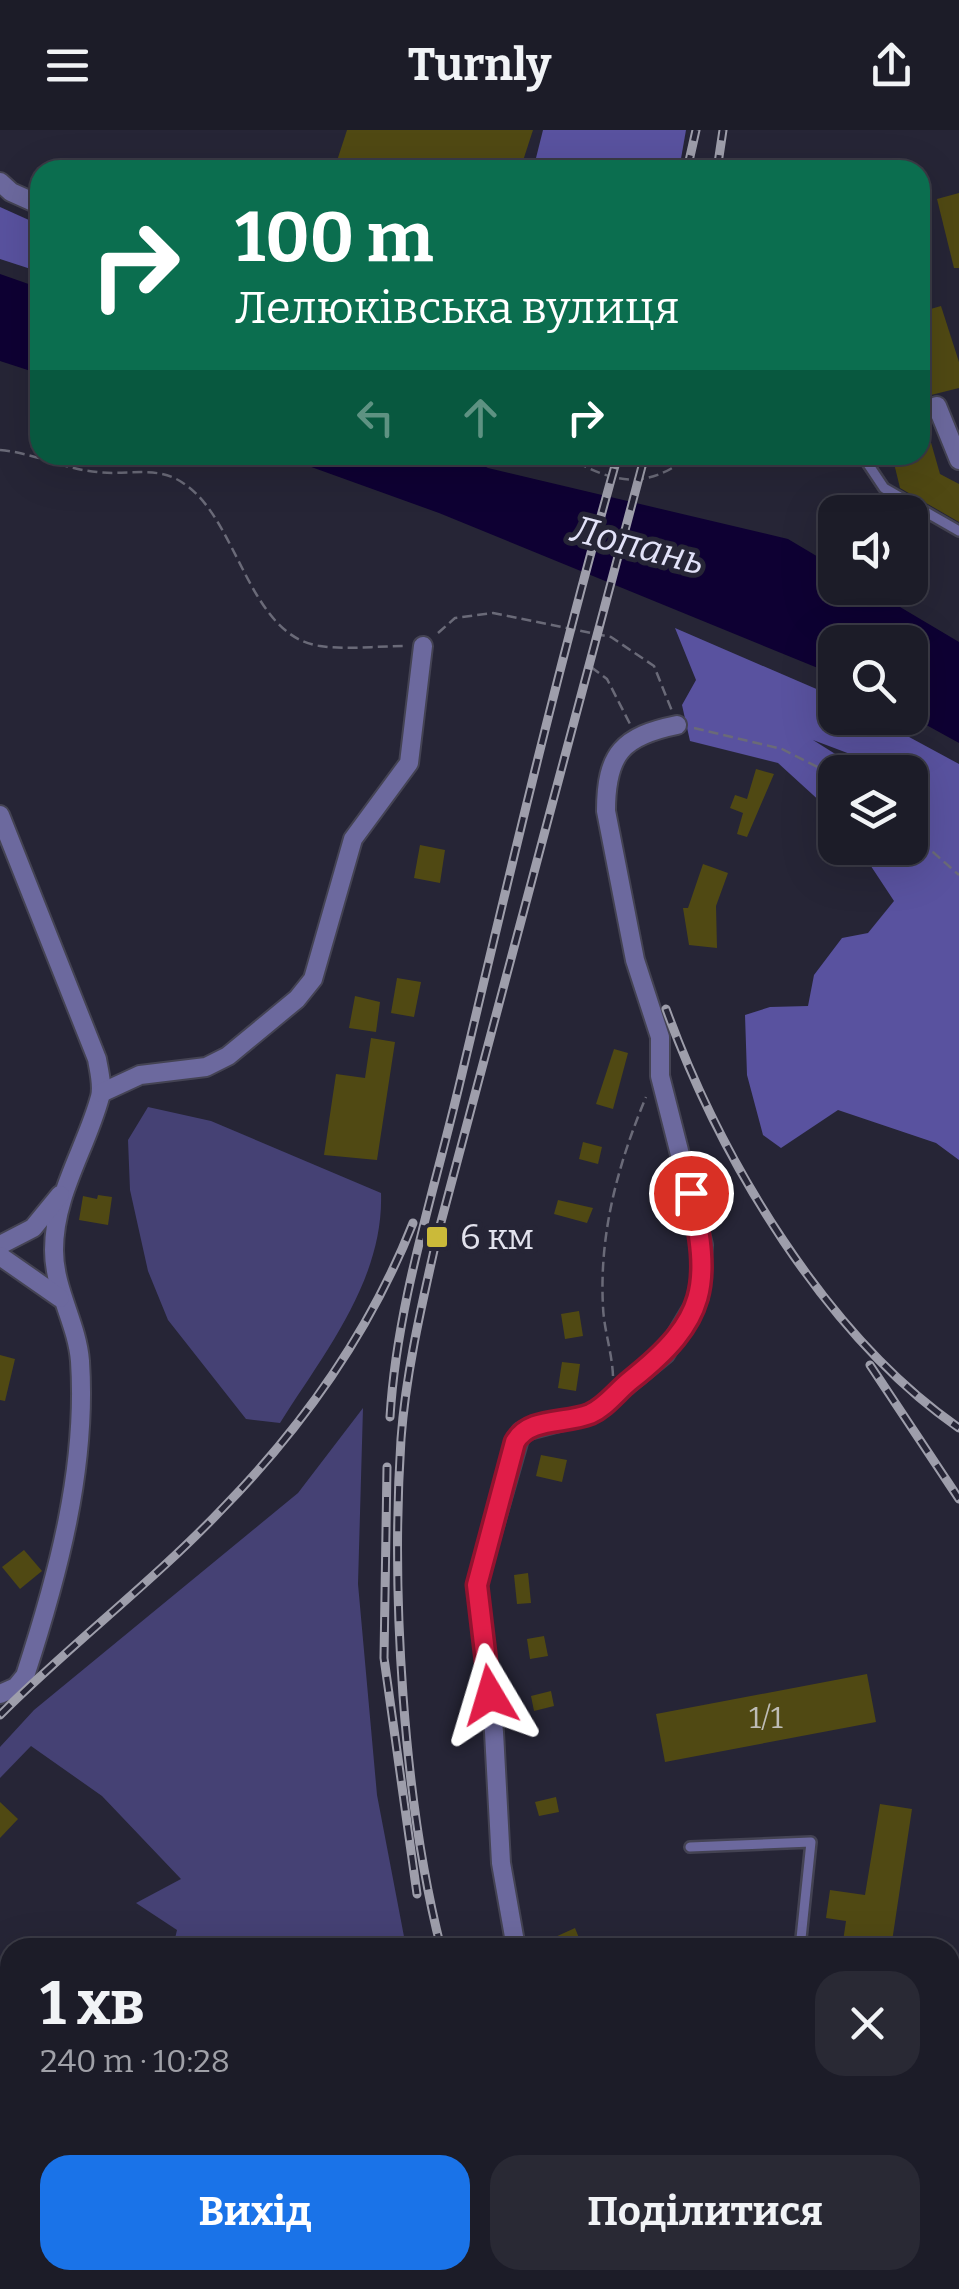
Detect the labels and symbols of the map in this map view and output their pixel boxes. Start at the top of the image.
water label: Лопань [565,505,709,585]
pin [649,1151,734,1236]
place label: 6 км [460,1216,534,1258]
marker: 6 км [424,1224,450,1250]
position arrow [438,1643,542,1747]
house number: 1/1 [749,1700,783,1736]

